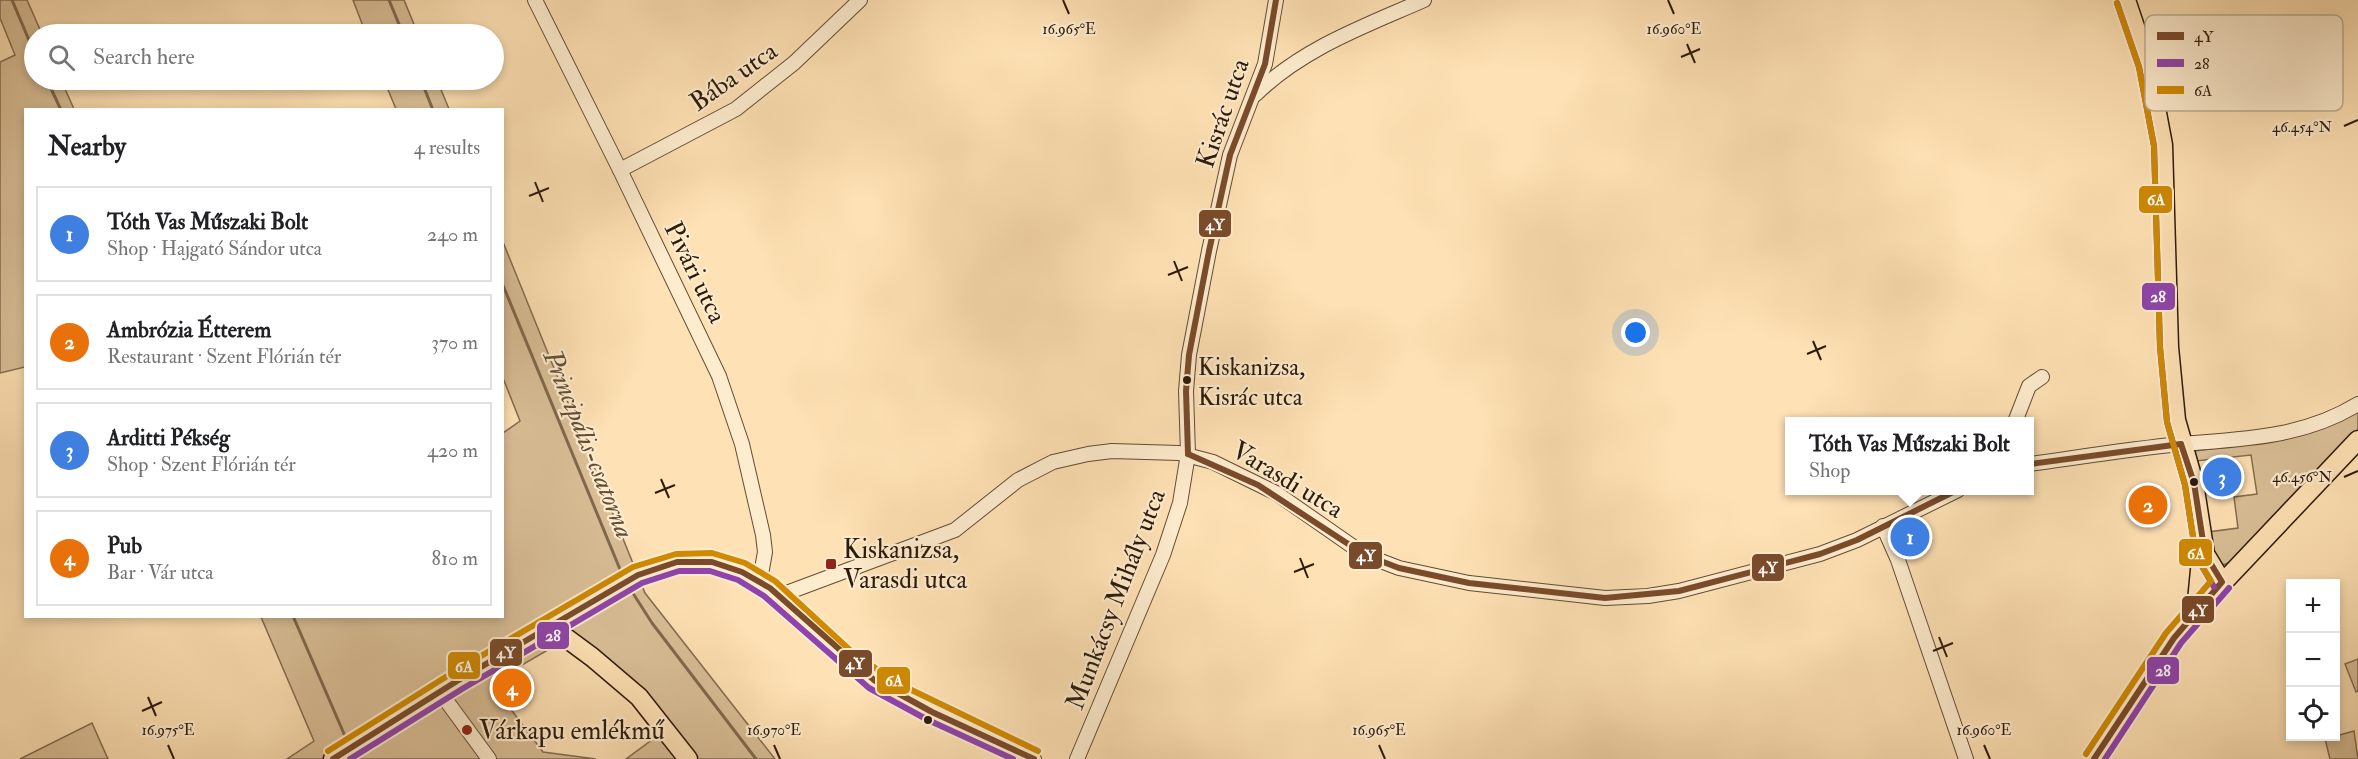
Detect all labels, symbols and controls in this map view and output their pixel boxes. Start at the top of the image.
legend [2145,15,2343,111]
text: 16.965°E [1042,20,1096,39]
text: 16.960°E [1647,20,1702,39]
search box [24,24,504,90]
text: 4Y [2194,27,2215,47]
street label: Bába utca [684,35,784,118]
icon: search [45,41,78,74]
text: Search here [93,43,195,71]
street label: Kisrác utca [1189,54,1257,172]
text: 28 [2194,54,2210,74]
text: 6A [2194,81,2212,101]
text: 46.454°N [2272,118,2333,137]
text: Nearby [48,131,126,163]
text: 4 results [414,135,480,160]
line badge: 6A [2138,185,2173,214]
text: 6A [2147,190,2166,210]
text: Tóth Vas Műszaki Bolt [107,208,308,236]
line badge: 4Y [1198,209,1232,238]
text: 4Y [1204,215,1226,235]
street label: Pivári utca [657,217,733,329]
text: 1 [66,222,73,247]
text: 240 m [427,222,478,247]
text: Shop · Hajgató Sándor utca [107,236,322,261]
line badge: 28 [2141,282,2176,311]
text: 28 [2150,287,2166,307]
text: Ambrózia Étterem [107,316,271,344]
your location [1621,318,1650,347]
text: 2 [64,330,75,355]
text: 370 m [431,330,478,355]
text: Restaurant · Szent Flórián tér [107,344,341,369]
water label: Principális-csatorna [535,344,641,543]
place label: Kiskanizsa, Kisrác utca [1198,352,1305,413]
marker: Kiskanizsa, Kisrác utca [1181,374,1193,386]
popup [1785,417,2034,495]
text: Arditti Pékség [107,424,230,452]
text: Tóth Vas Műszaki Bolt [1809,430,2010,458]
street label: Varasdi utca [1226,434,1349,526]
text: 3 [66,438,73,463]
text: 420 m [427,438,478,463]
text: Shop · Szent Flórián tér [107,452,296,477]
pin: 3 [2202,454,2242,500]
text: Shop [1809,458,1850,483]
text: 46.456°N [2272,468,2332,487]
unlabelled marker [2188,476,2200,488]
pin: 2 [2128,482,2168,528]
street label: Munkácsy Mihály utca [1059,484,1173,714]
pin: 1 [1890,514,1930,560]
text: Pub [107,532,142,560]
place label: Kiskanizsa, Varasdi utca [843,534,968,596]
line badge: 6A [2178,538,2213,567]
line badge: 4Y [1348,541,1383,570]
text: 6A [2187,544,2206,564]
text: 4 [64,546,75,571]
text: 810 m [432,546,478,571]
text: 4Y [1355,546,1377,566]
line badge: 4Y [1751,553,1785,582]
marker: Kiskanizsa, Varasdi utca [824,557,838,571]
text: 4Y [1757,558,1779,578]
text: Bar · Vár utca [107,560,213,585]
map controls [2286,579,2340,741]
button: + [2286,579,2340,633]
line badge: 4Y [2181,595,2215,624]
text: 4Y [2187,601,2209,621]
line badge: 28 [536,621,570,650]
text: 28 [545,626,561,646]
button: − [2286,633,2340,687]
line badge: 4Y [489,638,523,667]
text: 4Y [495,643,517,663]
line badge: 4Y [838,649,873,678]
line badge: 6A [447,651,481,680]
text: 4Y [844,654,866,674]
line badge: 28 [2146,656,2180,685]
text: 6A [455,657,474,677]
text: 28 [2155,661,2171,681]
pin: 4 [492,666,532,710]
line badge: 6A [876,666,911,695]
text: 6A [885,671,904,691]
button: locate [2286,687,2340,741]
unlabelled marker [922,714,934,726]
place label: Várkapu emlékmű [479,715,665,748]
text: 16.975°E [141,721,195,740]
text: 16.970°E [747,721,801,740]
text: 16.965°E [1352,721,1406,740]
text: 16.960°E [1957,721,2012,740]
marker: Várkapu emlékmű [460,723,474,737]

